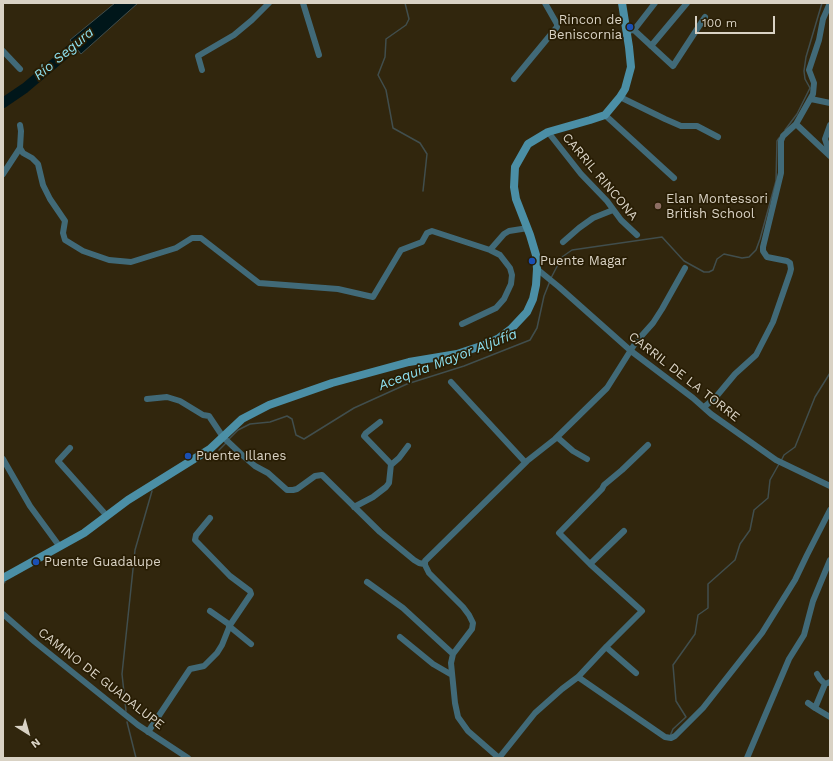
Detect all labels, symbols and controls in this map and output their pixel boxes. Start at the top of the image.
scale bar [697,8,777,34]
place label: Rincon de Beniscornia [548,12,622,43]
text: 100 m [702,16,737,30]
marker: Rincon de Beniscornia [625,22,635,32]
water label: Río Segura [31,24,97,84]
street label: CARRIL RINCONA [559,130,641,224]
place label: Elan Montessori British School [666,191,768,222]
marker: Elan Montessori British School [653,201,663,211]
place label: Puente Magar [540,253,627,269]
marker: Puente Magar [527,256,537,266]
water label: Acequia Mayor Aljufía [376,326,520,394]
street label: CARRIL DE LA TORRE [625,329,743,425]
place label: Puente Illanes [196,448,286,464]
marker: Puente Illanes [183,451,193,461]
place label: Puente Guadalupe [44,554,161,570]
marker: Puente Guadalupe [31,557,41,567]
street label: CAMINO DE GUADALUPE [35,625,167,733]
north arrow [8,713,48,753]
text: N [28,735,43,751]

